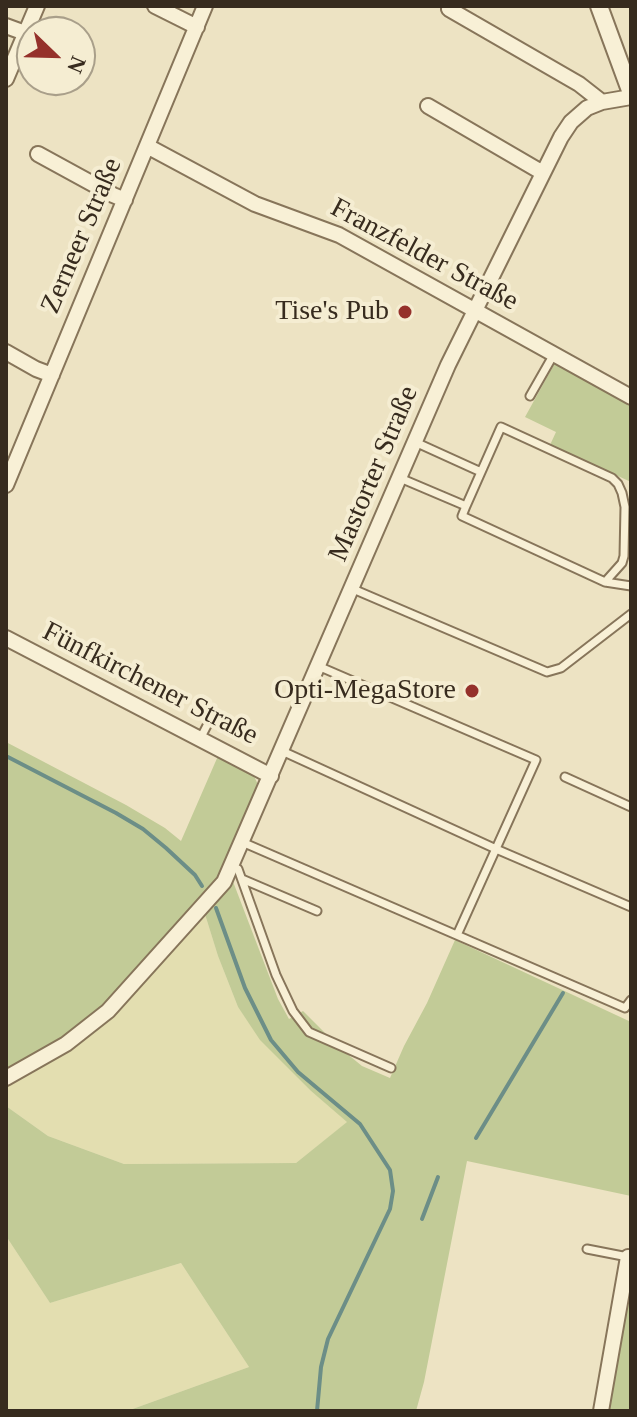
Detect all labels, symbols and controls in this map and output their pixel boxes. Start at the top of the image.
north arrow [16,16,96,96]
text: N [62,53,91,77]
street label: Zerneer Straße [34,153,130,319]
street label: Franzfelder Straße [324,191,524,319]
place label: Tise's Pub [275,295,389,329]
marker: Tise's Pub [396,303,414,321]
street label: Mastorter Straße [322,381,426,567]
street label: Fünfkirchener Straße [37,615,263,753]
place label: Opti-MegaStore [274,674,456,708]
marker: Opti-MegaStore [463,682,481,700]

